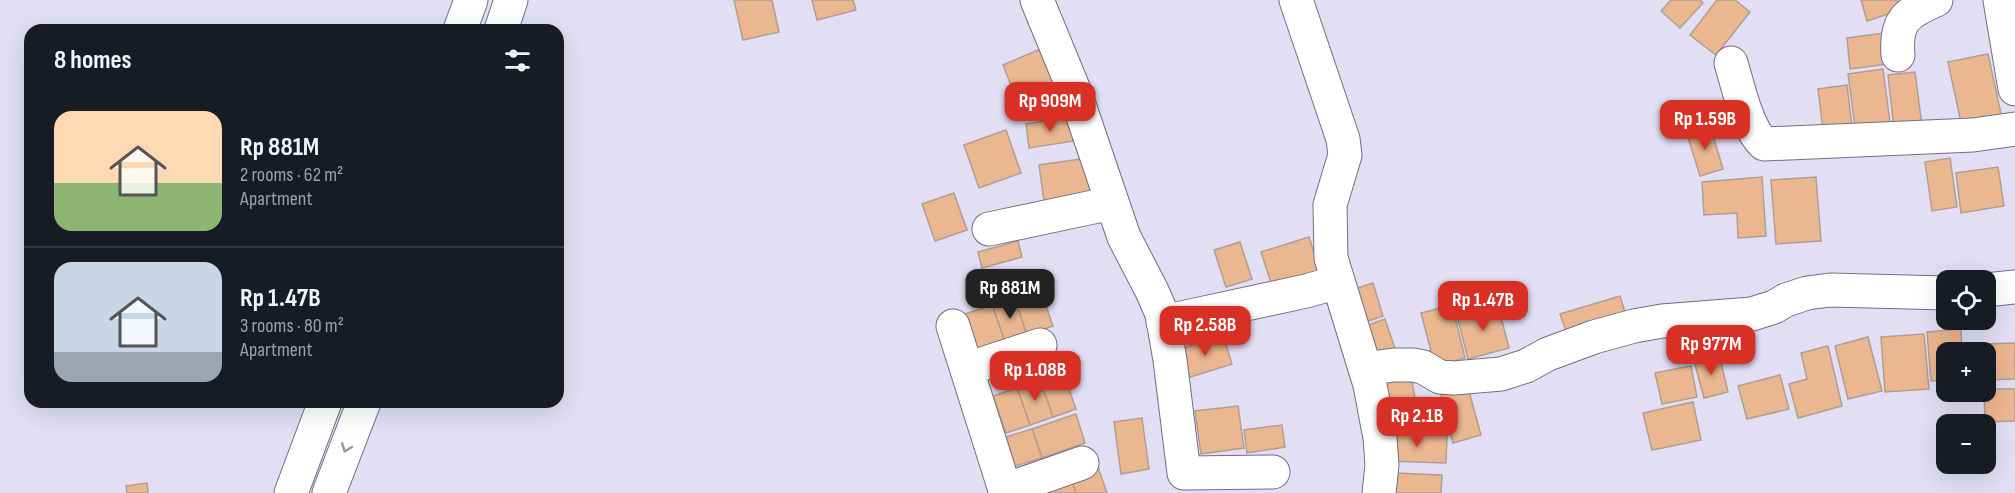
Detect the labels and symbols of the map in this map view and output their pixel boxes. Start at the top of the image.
pin: Rp 909M [995,82,1105,133]
pin: Rp 1.59B [1643,100,1767,151]
pin: Rp 881M [955,269,1065,320]
pin: Rp 1.47B [1421,281,1545,332]
pin: Rp 2.58B [1143,306,1267,357]
pin: Rp 977M [1656,325,1766,376]
pin: Rp 1.08B [973,351,1097,402]
pin: Rp 2.1B [1362,397,1472,448]
one-way arrow [341,441,353,452]

